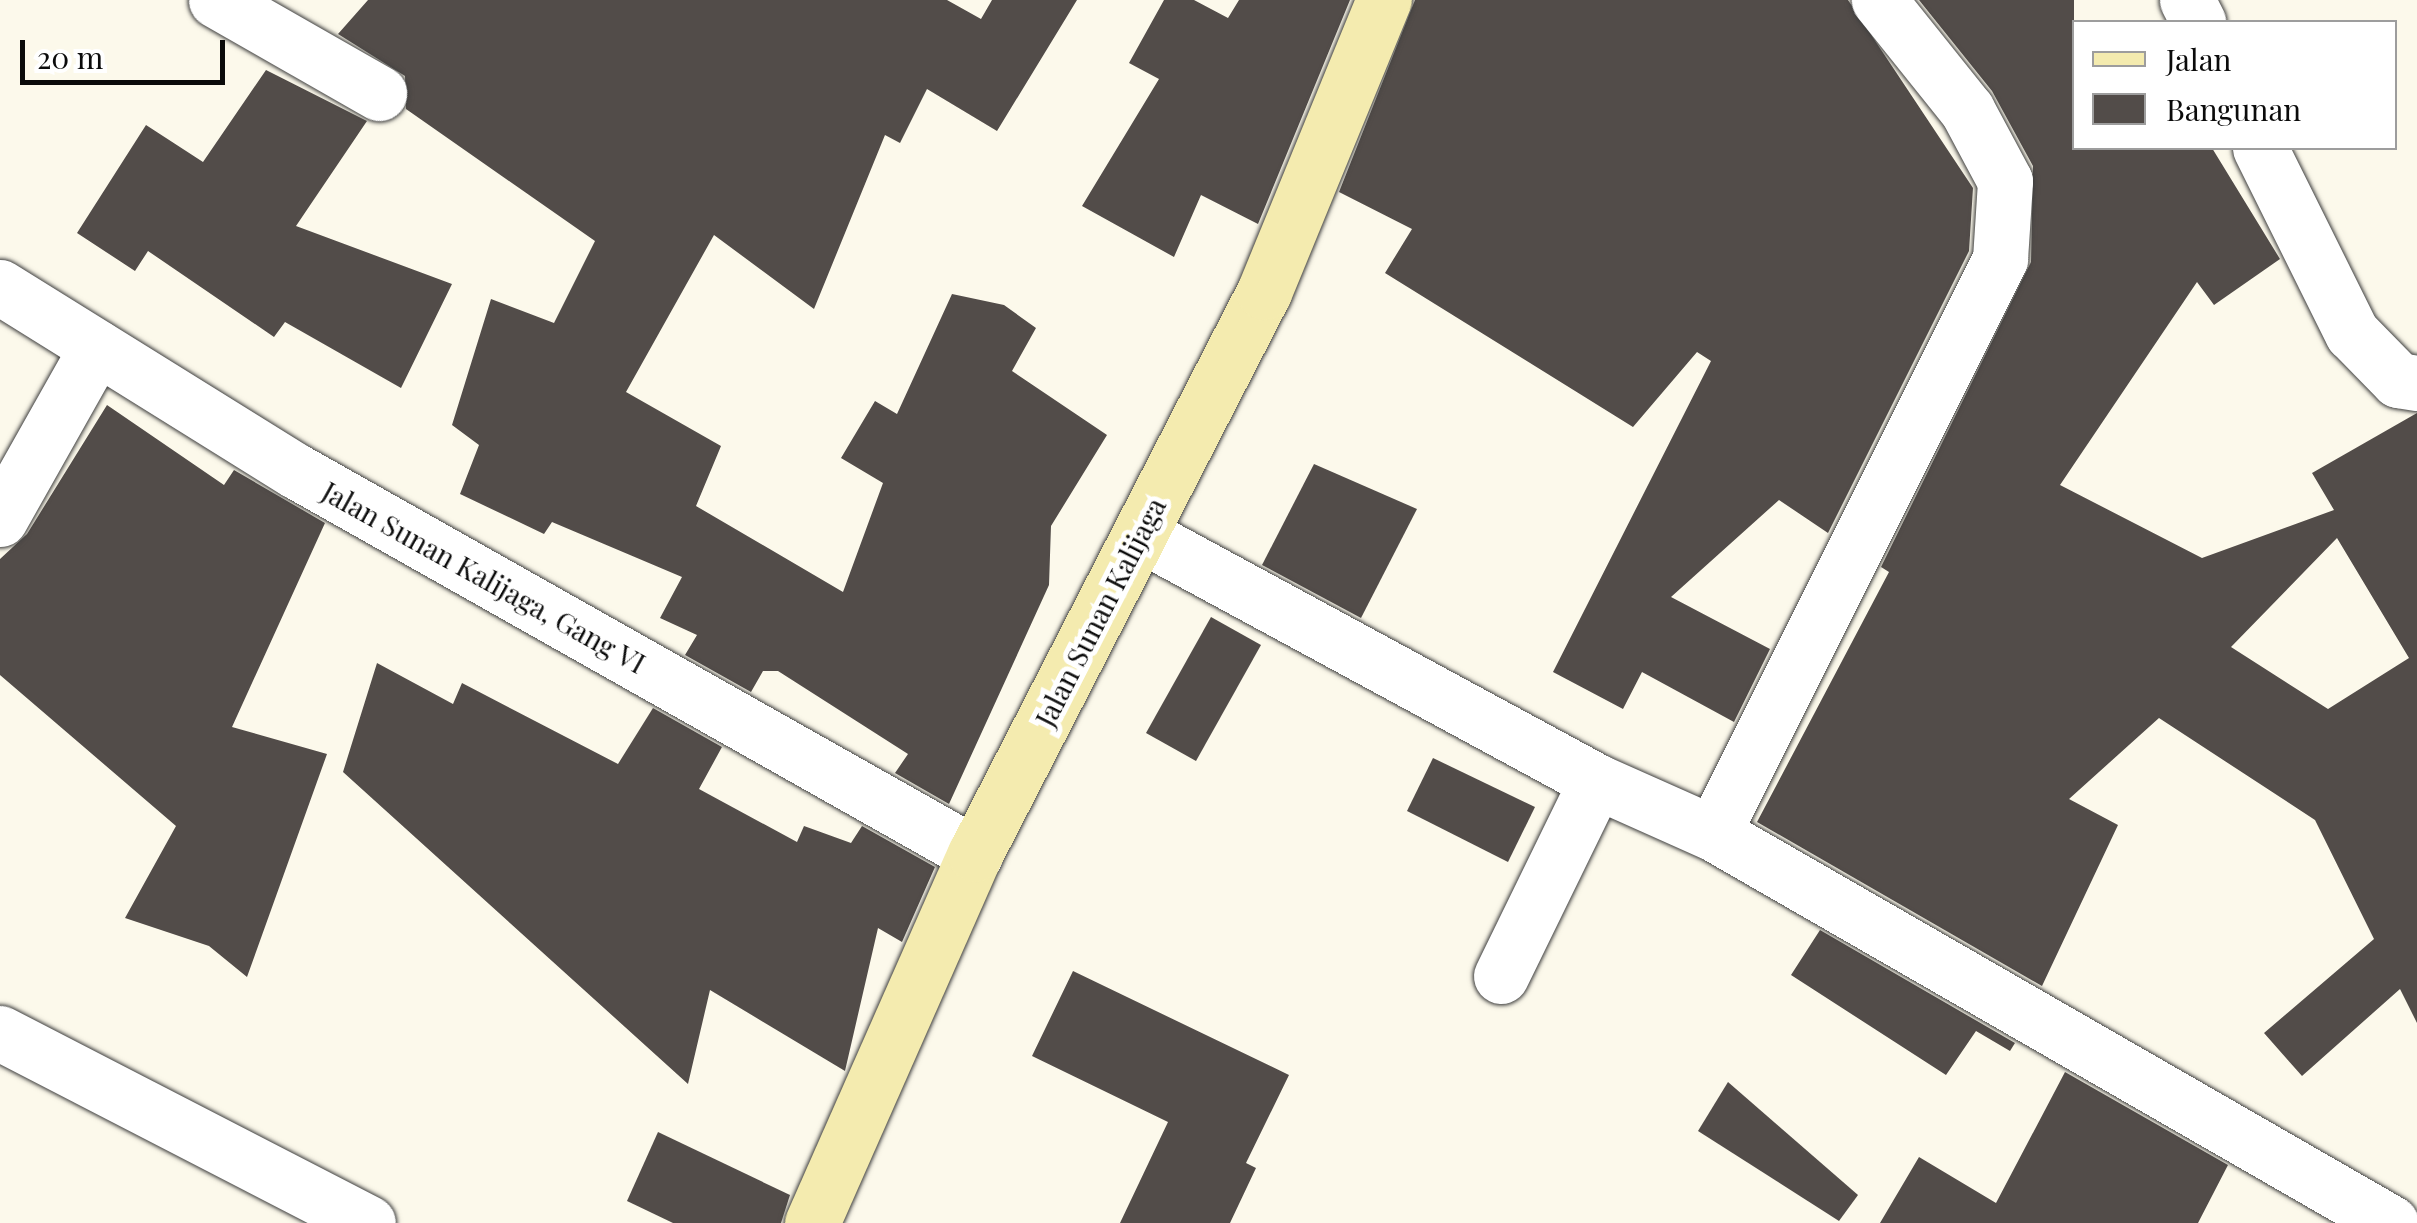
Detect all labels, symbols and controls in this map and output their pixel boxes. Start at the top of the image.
scale bar [25,20,230,82]
legend [2072,20,2397,150]
text: 20 m [37,37,103,77]
text: Jalan [2166,39,2232,79]
text: Bangunan [2166,89,2301,129]
street label: Jalan Sunan Kalijaga, Gang VI [316,474,652,680]
street label: Jalan Sunan Kalijaga [1028,492,1172,732]

